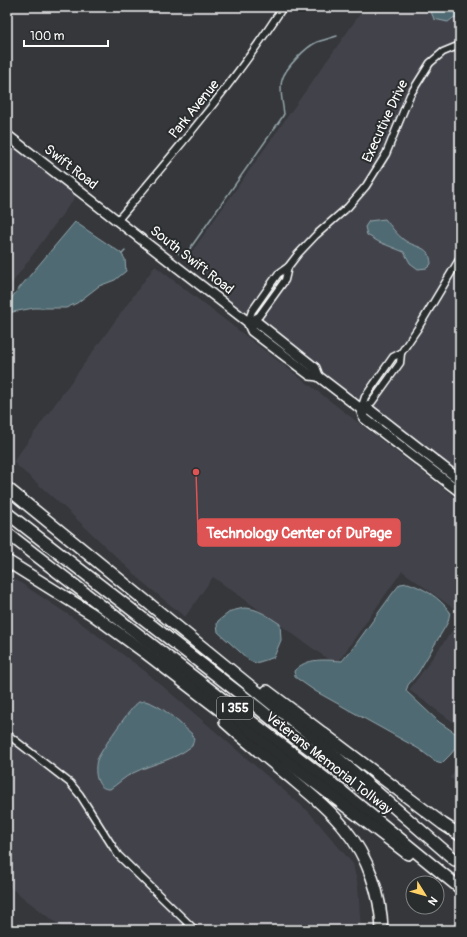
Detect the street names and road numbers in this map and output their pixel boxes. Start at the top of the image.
street label: Park Avenue [165,76,223,142]
street label: Executive Drive [358,77,412,165]
street label: Swift Road [41,141,101,193]
street label: South Swift Road [147,222,237,298]
road number: I 355 [217,697,253,719]
street label: Veterans Memorial Tollway [262,708,396,818]

